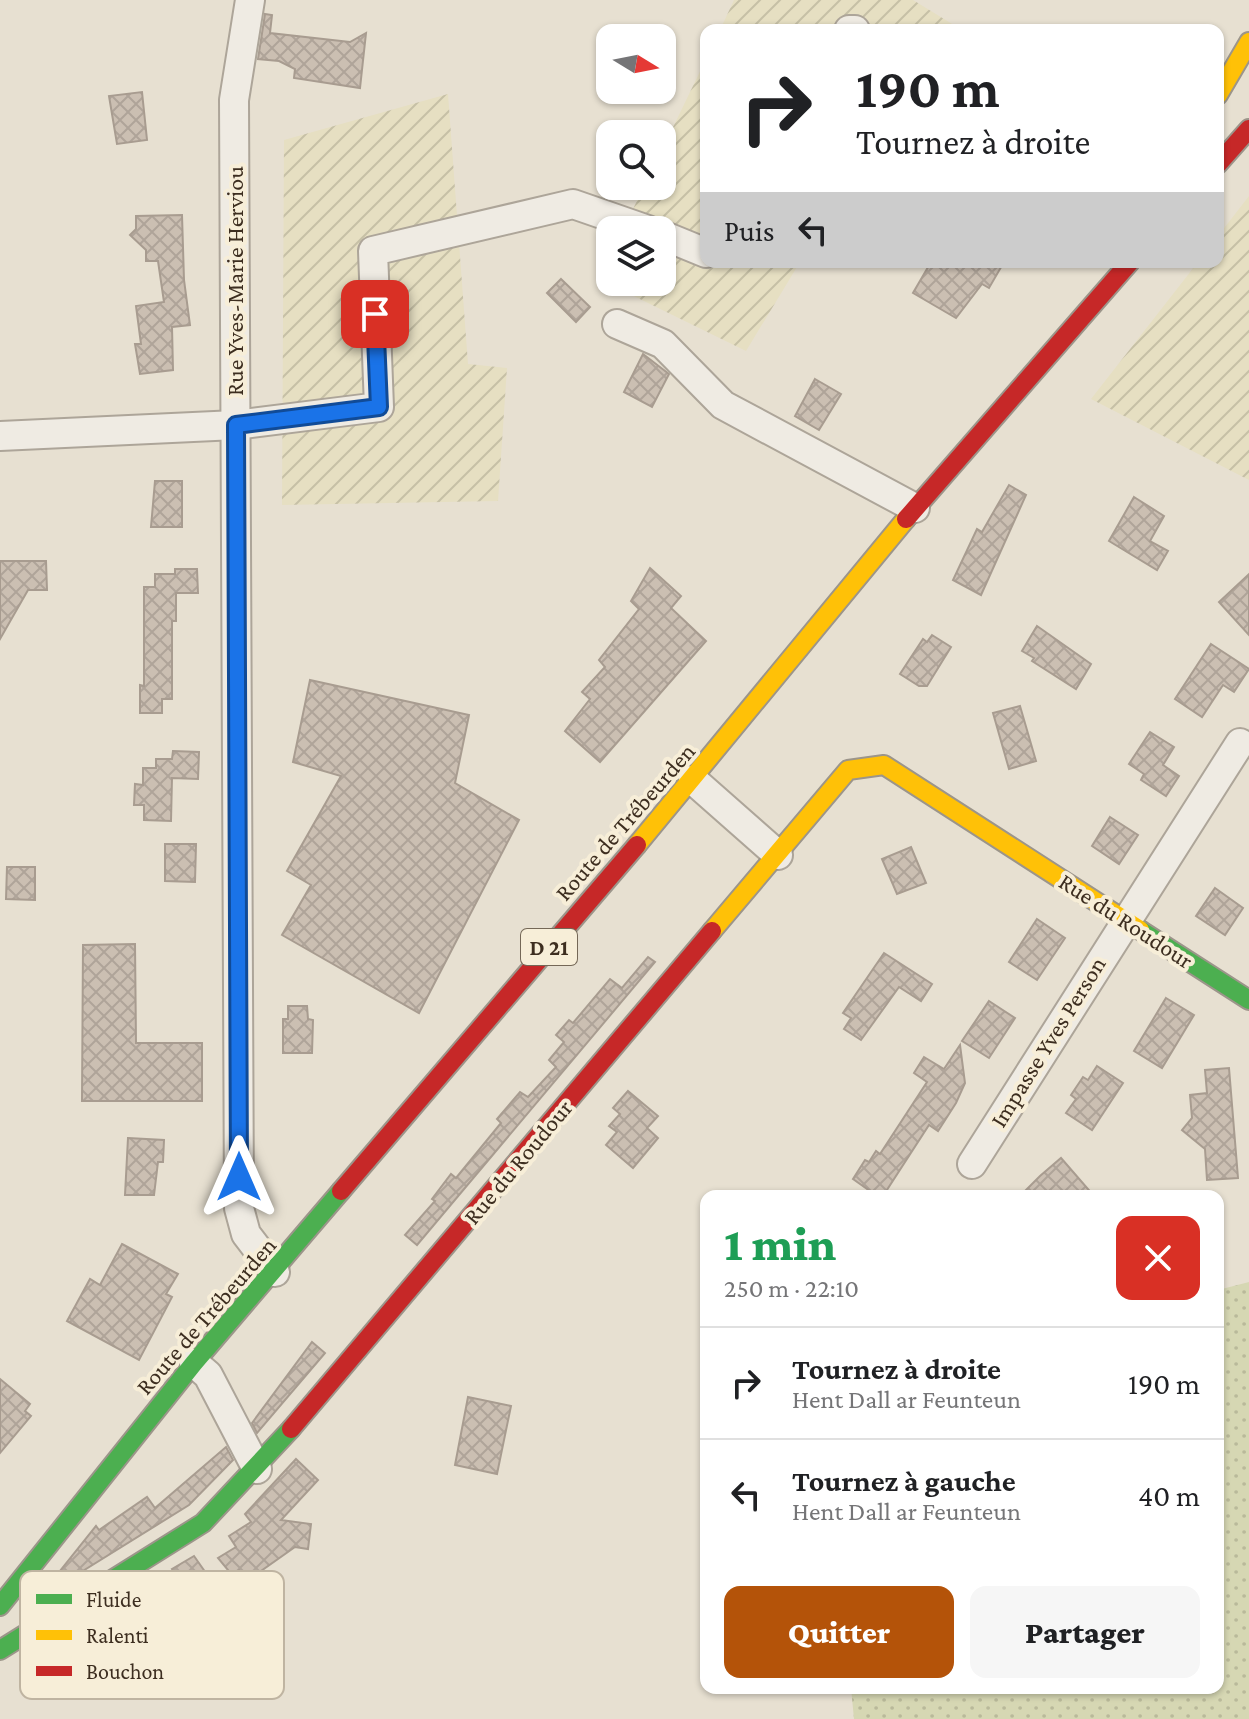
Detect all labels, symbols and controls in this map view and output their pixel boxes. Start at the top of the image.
north arrow [596,24,676,104]
map controls [596,24,676,296]
icon: right [724,56,828,160]
text: 190 m [856,57,1000,119]
button: search [596,120,676,200]
text: Tournez à droite [856,122,1090,162]
street label: Rue Yves-Marie Herviou [221,166,248,396]
icon: left [791,208,835,252]
text: Puis [724,214,775,247]
button: layers [596,216,676,296]
pin [341,280,409,348]
icon: arrive [353,292,397,336]
street label: Route de Trébeurden [549,738,700,906]
street label: Rue du Roudour [1054,867,1199,974]
road number: D 21 [521,929,577,965]
street label: Impasse Yves Person [984,951,1111,1132]
street label: Rue du Roudour [458,1094,578,1229]
position arrow [197,1135,281,1219]
button: close [1116,1216,1200,1300]
text: 1 min [724,1217,836,1270]
street label: Route de Trébeurden [130,1232,281,1400]
text: 250 m · 22:10 [724,1274,859,1303]
text: Tournez à droite [792,1352,1001,1385]
icon: right [724,1361,768,1405]
text: 190 m [1128,1367,1200,1400]
text: Hent Dall ar Feunteun [792,1385,1021,1414]
text: Tournez à gauche [792,1464,1016,1497]
icon: left [724,1473,768,1517]
text: 40 m [1138,1479,1200,1512]
text: Hent Dall ar Feunteun [792,1497,1021,1526]
legend [20,1571,284,1699]
button: Quitter [724,1586,954,1678]
button: Partager [970,1586,1200,1678]
text: Fluide [86,1587,141,1612]
text: Ralenti [86,1623,149,1648]
text: Bouchon [86,1659,164,1684]

